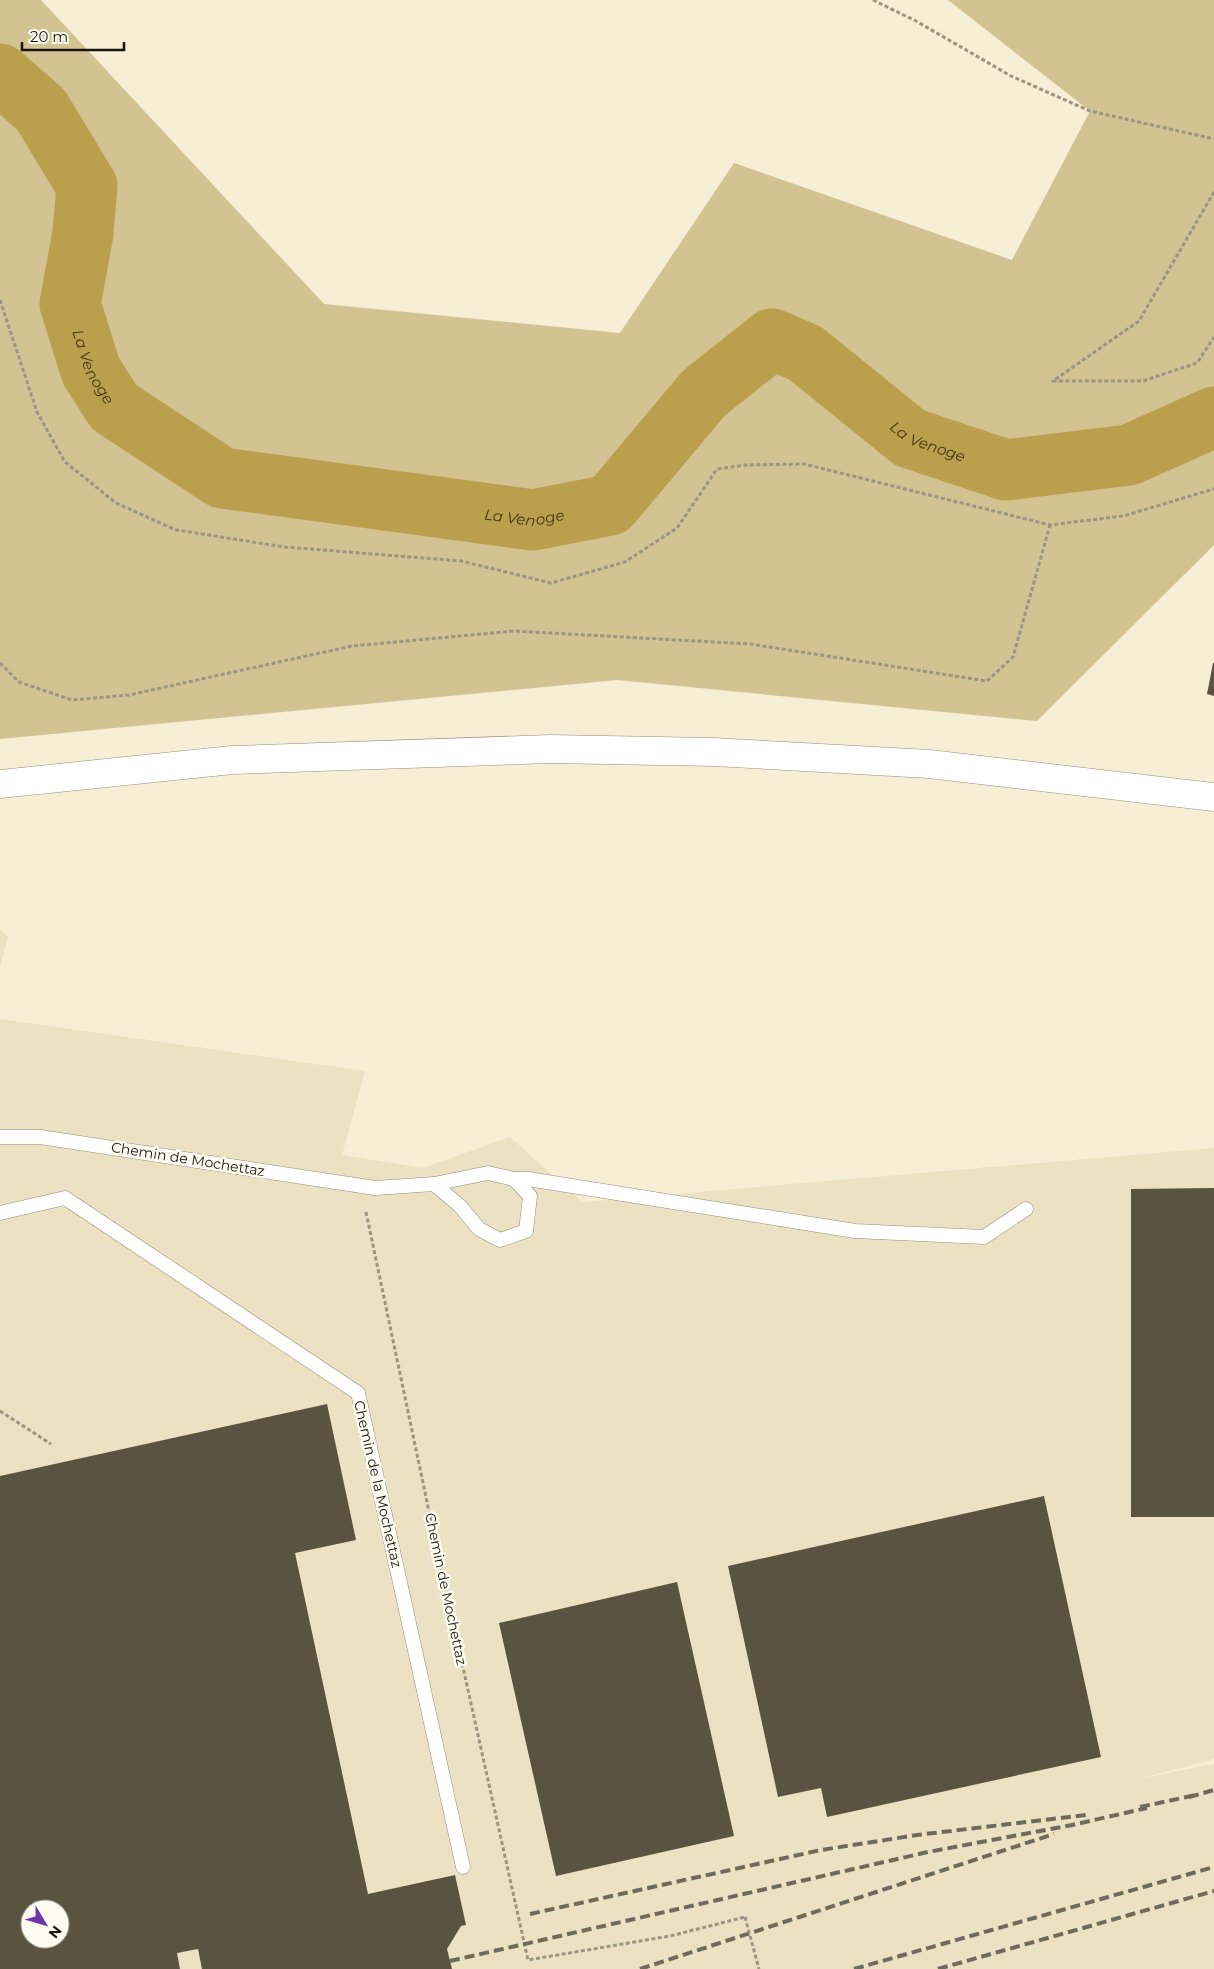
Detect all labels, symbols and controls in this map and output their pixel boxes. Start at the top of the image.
scale bar [22,20,125,52]
text: 20 m [30,27,68,46]
water label: La Venoge [69,327,119,408]
water label: La Venoge [887,417,968,465]
water label: La Venoge [483,504,566,530]
street label: Chemin de Mochettaz [110,1138,266,1180]
street label: Chemin de la Mochettaz [350,1399,406,1569]
street label: Chemin de Mochettaz [421,1511,471,1667]
north arrow [20,1899,70,1949]
text: N [45,1922,66,1942]

